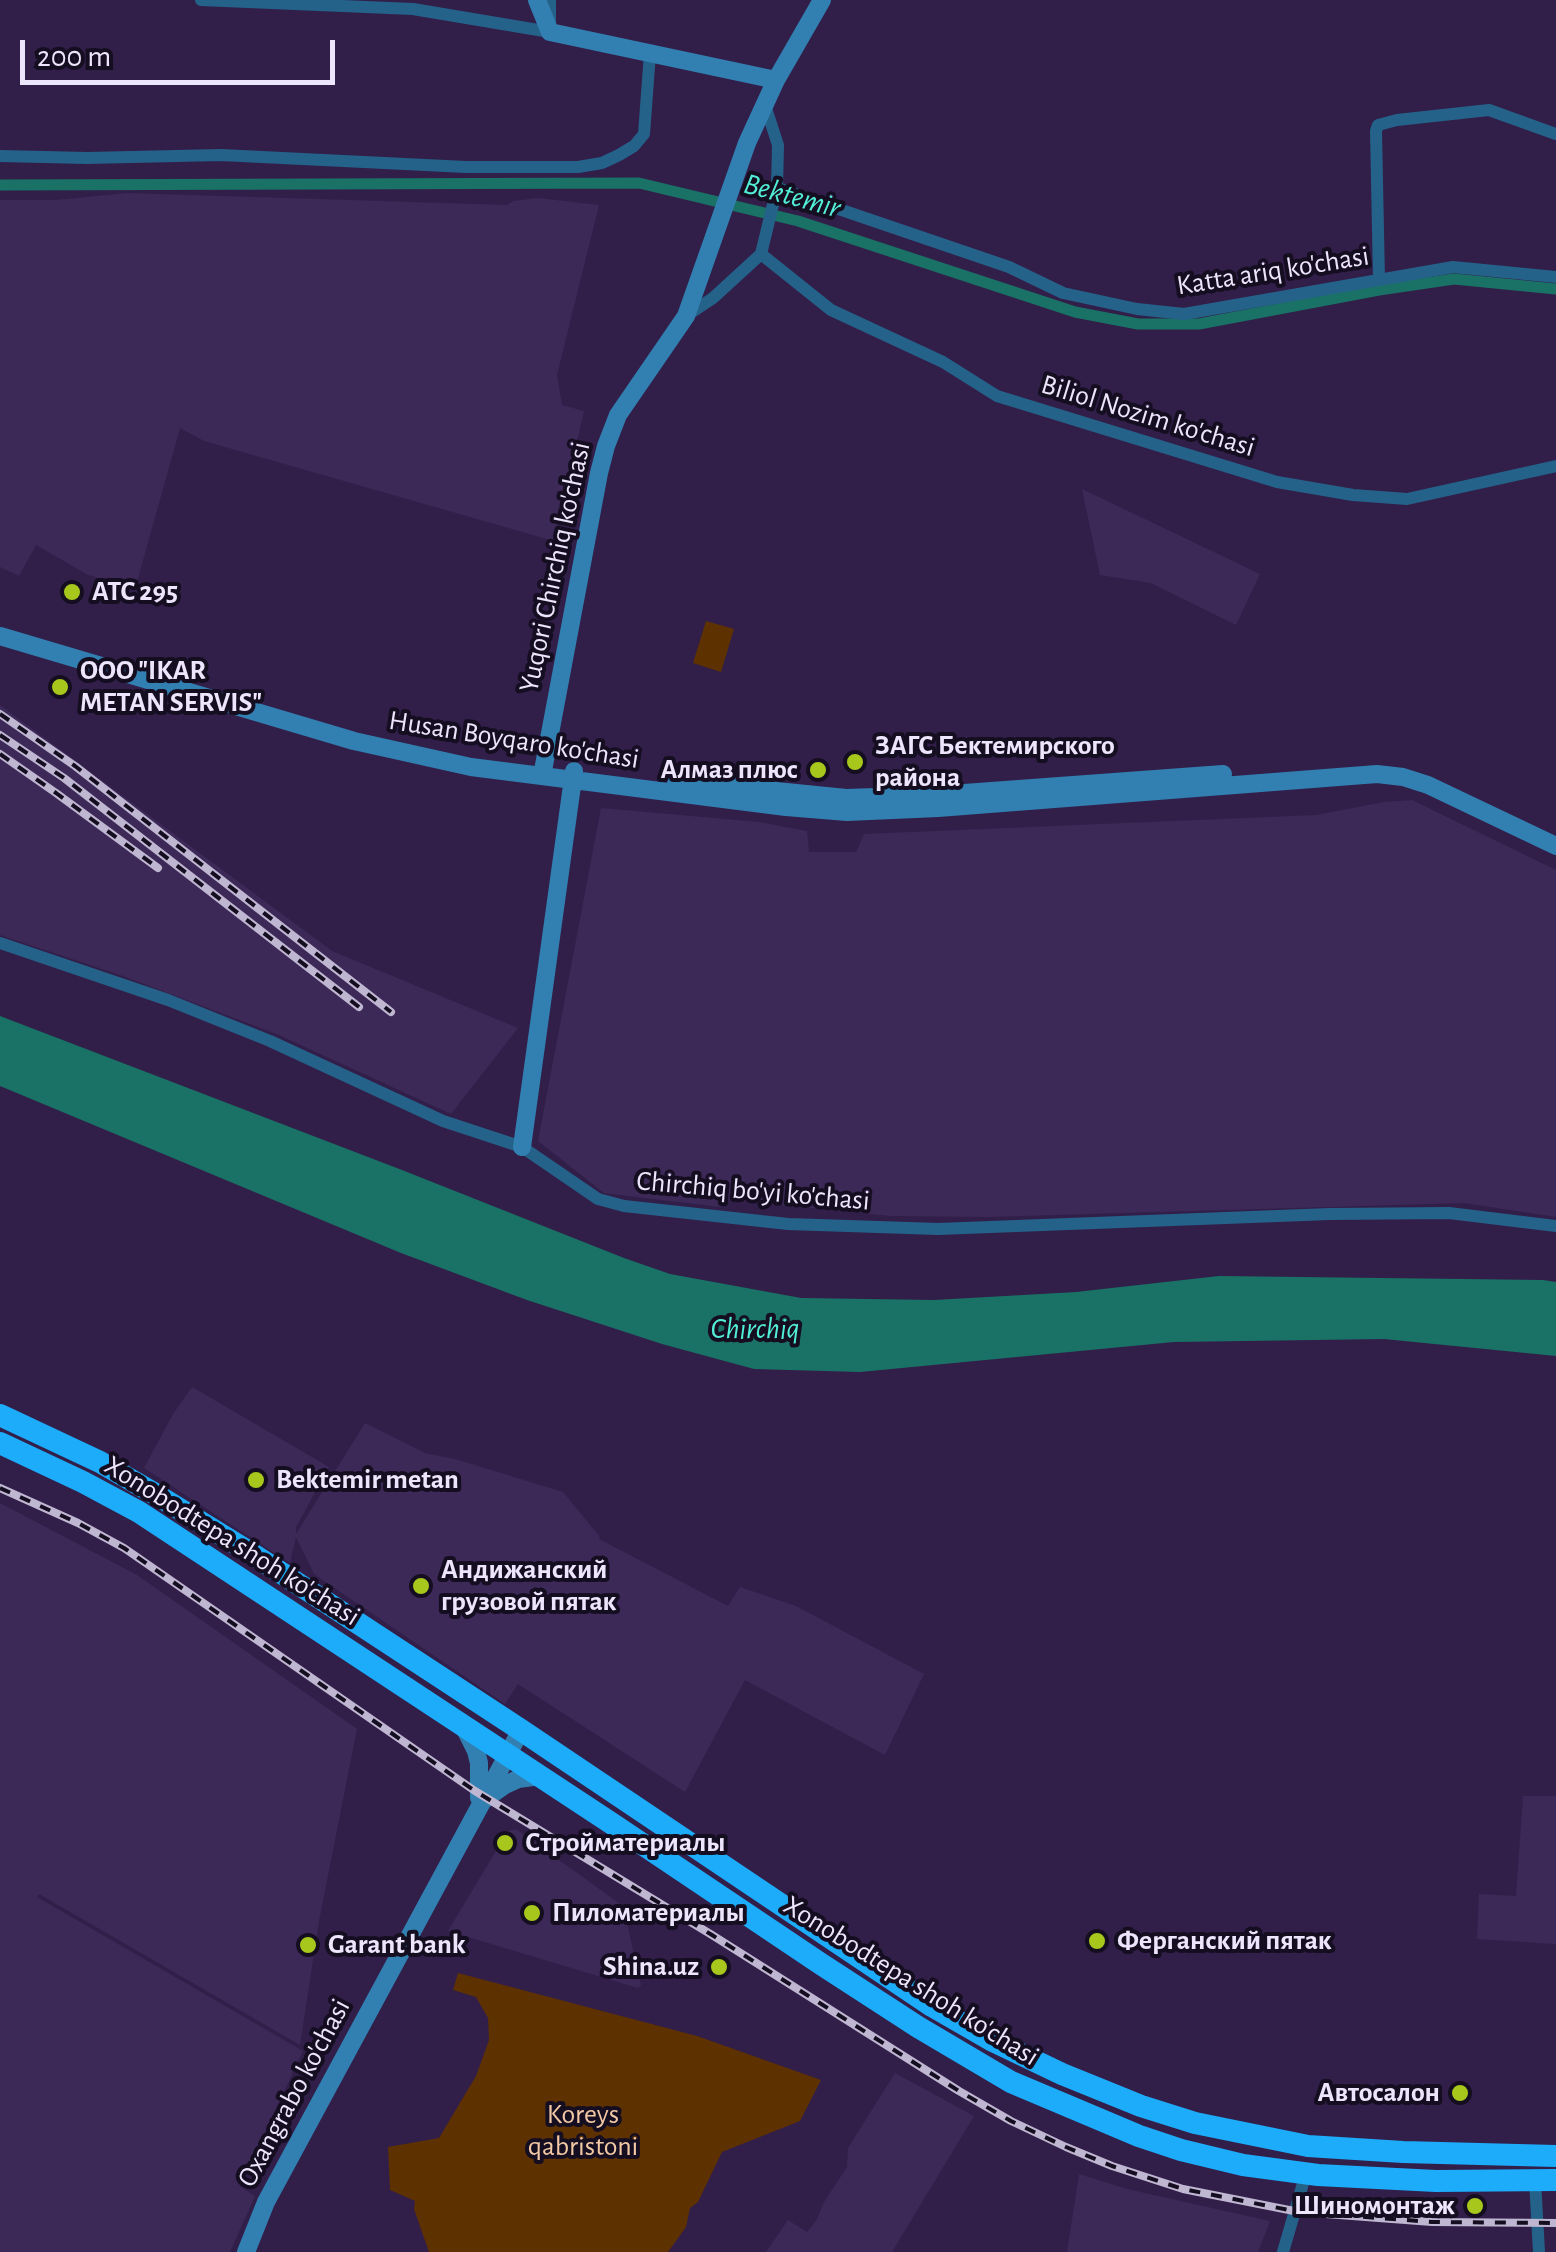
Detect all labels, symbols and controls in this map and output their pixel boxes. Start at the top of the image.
scale bar [25,20,340,82]
text: 200 m [37,42,111,72]
water label: Bektemir [740,166,844,226]
street label: Katta ariq ko'chasi [1174,239,1372,303]
street label: Biliol Nozim ko'chasi [1037,368,1259,464]
street label: Yuqori Chirchiq ko'chasi [512,439,598,695]
place label: ATC 295 [92,575,178,609]
marker: ATC 295 [61,581,83,603]
place label: OOO "IKAR METAN SERVIS" [80,654,262,720]
marker: OOO "IKAR METAN SERVIS" [49,676,71,698]
street label: Husan Boyqaro ko'chasi [387,704,641,776]
place label: ЗАГС Бектемирского района [875,729,1115,795]
marker: ЗАГС Бектемирского района [844,751,866,773]
place label: Алмаз плюс [660,753,798,787]
marker: Алмаз плюс [807,759,829,781]
street label: Chirchiq bo'yi ko'chasi [635,1164,871,1218]
water label: Chirchiq [710,1311,800,1347]
street label: Xonobodtepa shoh ko'chasi [98,1449,366,1633]
place label: Bektemir metan [276,1463,459,1497]
marker: Bektemir metan [245,1469,267,1491]
place label: Андижанский грузовой пятак [441,1553,616,1619]
marker: Андижанский грузовой пятак [410,1575,432,1597]
place label: Стройматериалы [525,1826,725,1860]
marker: Стройматериалы [494,1832,516,1854]
street label: Xonobodtepa shoh ko'chasi [777,1889,1045,2073]
place label: Пиломатериалы [552,1896,745,1930]
marker: Пиломатериалы [521,1902,543,1924]
place label: Ферганский пятак [1117,1924,1332,1958]
place label: Garant bank [328,1928,466,1962]
marker: Ферганский пятак [1086,1930,1108,1952]
marker: Garant bank [297,1934,319,1956]
place label: Shina.uz [603,1950,699,1984]
marker: Shina.uz [708,1956,730,1978]
street label: Oxangrabo ko'chasi [230,1993,358,2193]
place label: Автосалон [1318,2076,1440,2110]
marker: Автосалон [1449,2082,1471,2104]
park label: Koreys qabristoni [528,2098,638,2164]
place label: Шиномонтаж [1294,2189,1455,2223]
marker: Шиномонтаж [1464,2195,1486,2217]

